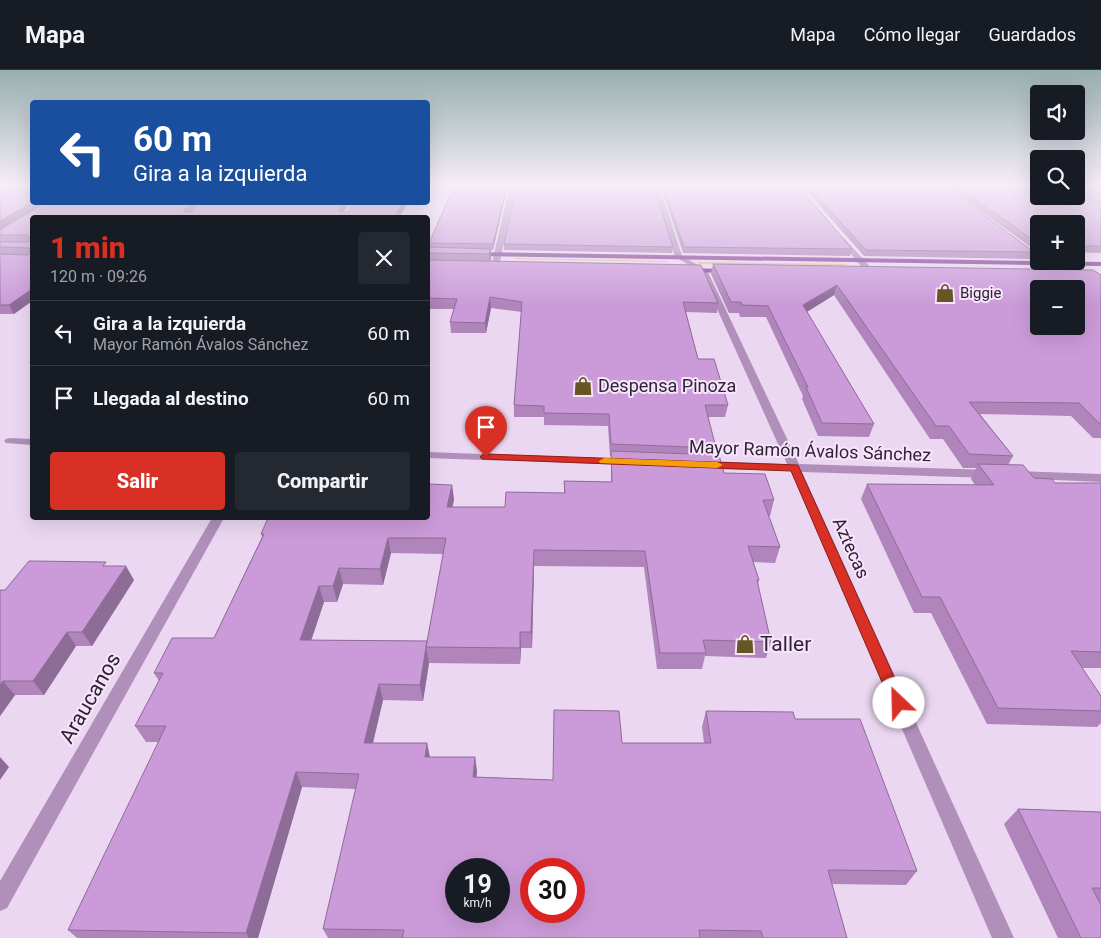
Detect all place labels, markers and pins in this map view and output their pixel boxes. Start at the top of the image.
shop icon: Biggie [934,282,956,304]
place label: Biggie [960,284,1001,302]
shop icon: Despensa Pinoza [572,375,594,397]
place label: Despensa Pinoza [598,375,736,396]
pin [465,406,507,457]
place label: Taller [760,632,811,656]
shop icon: Taller [734,633,756,655]

